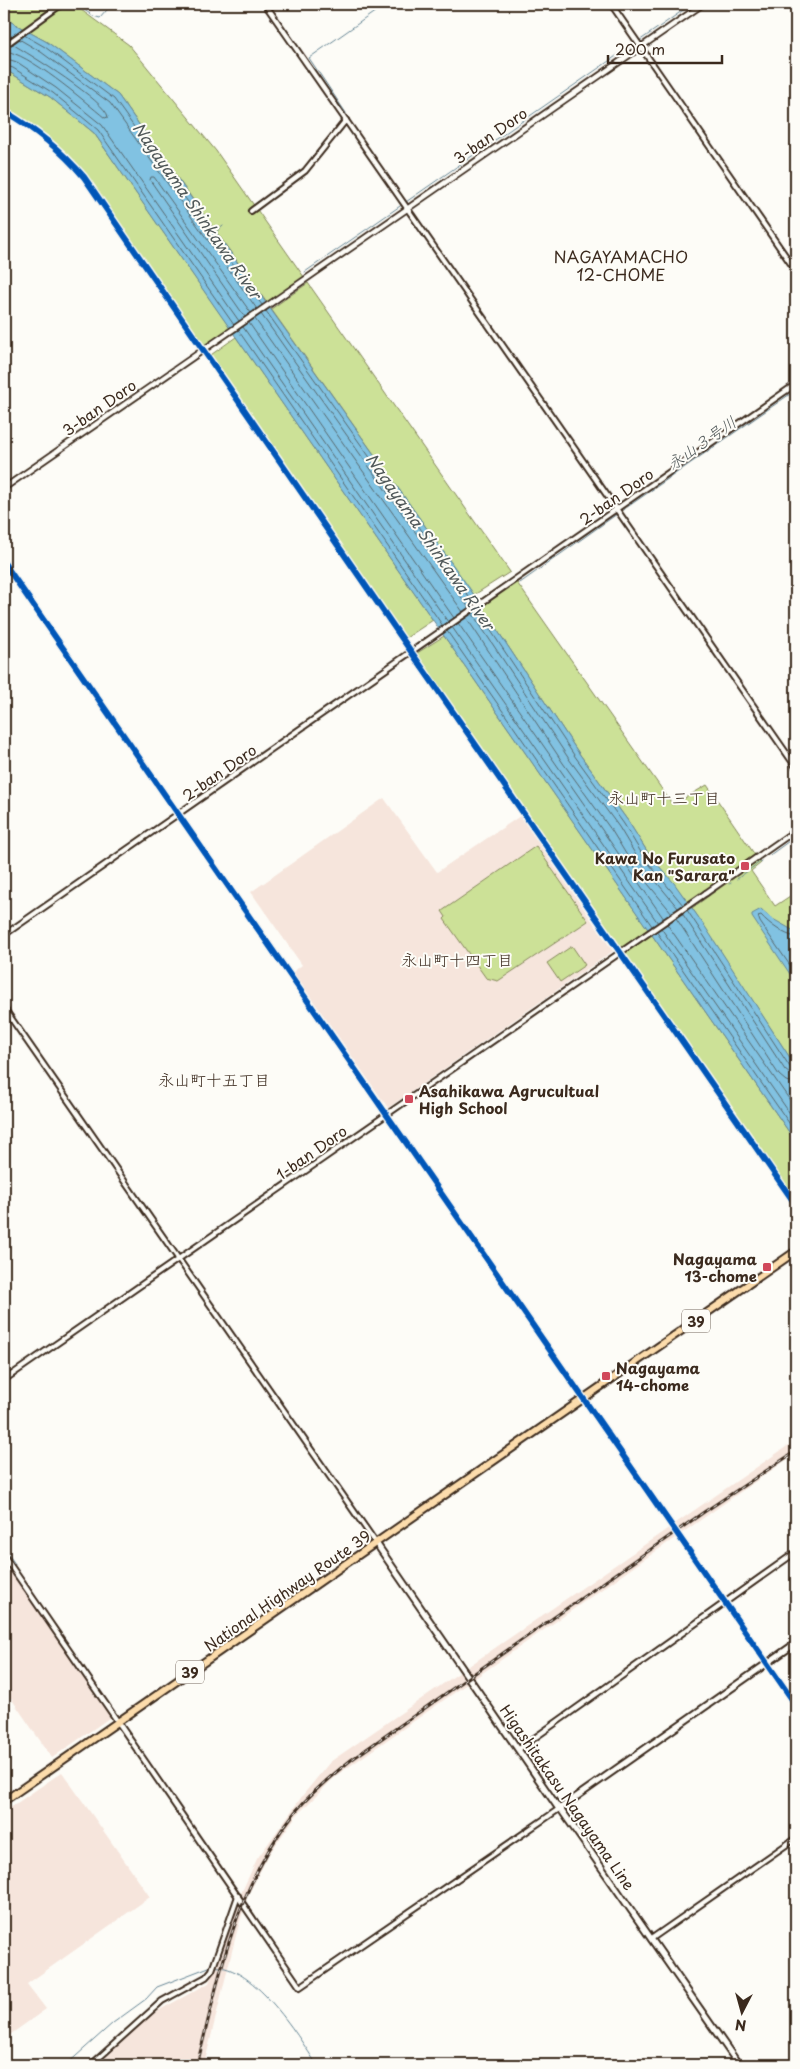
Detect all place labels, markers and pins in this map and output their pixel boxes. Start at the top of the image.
place label: Kawa No Furusato Kan "Sarara" [595,846,735,886]
marker: Kawa No Furusato Kan "Sarara" [739,860,751,872]
place label: Asahikawa Agrucultual High School [419,1079,599,1119]
marker: Asahikawa Agrucultual High School [403,1093,415,1105]
place label: Nagayama 13-chome [673,1247,758,1287]
marker: Nagayama 13-chome [761,1261,773,1273]
place label: Nagayama 14-chome [616,1356,701,1396]
marker: Nagayama 14-chome [600,1370,612,1382]

